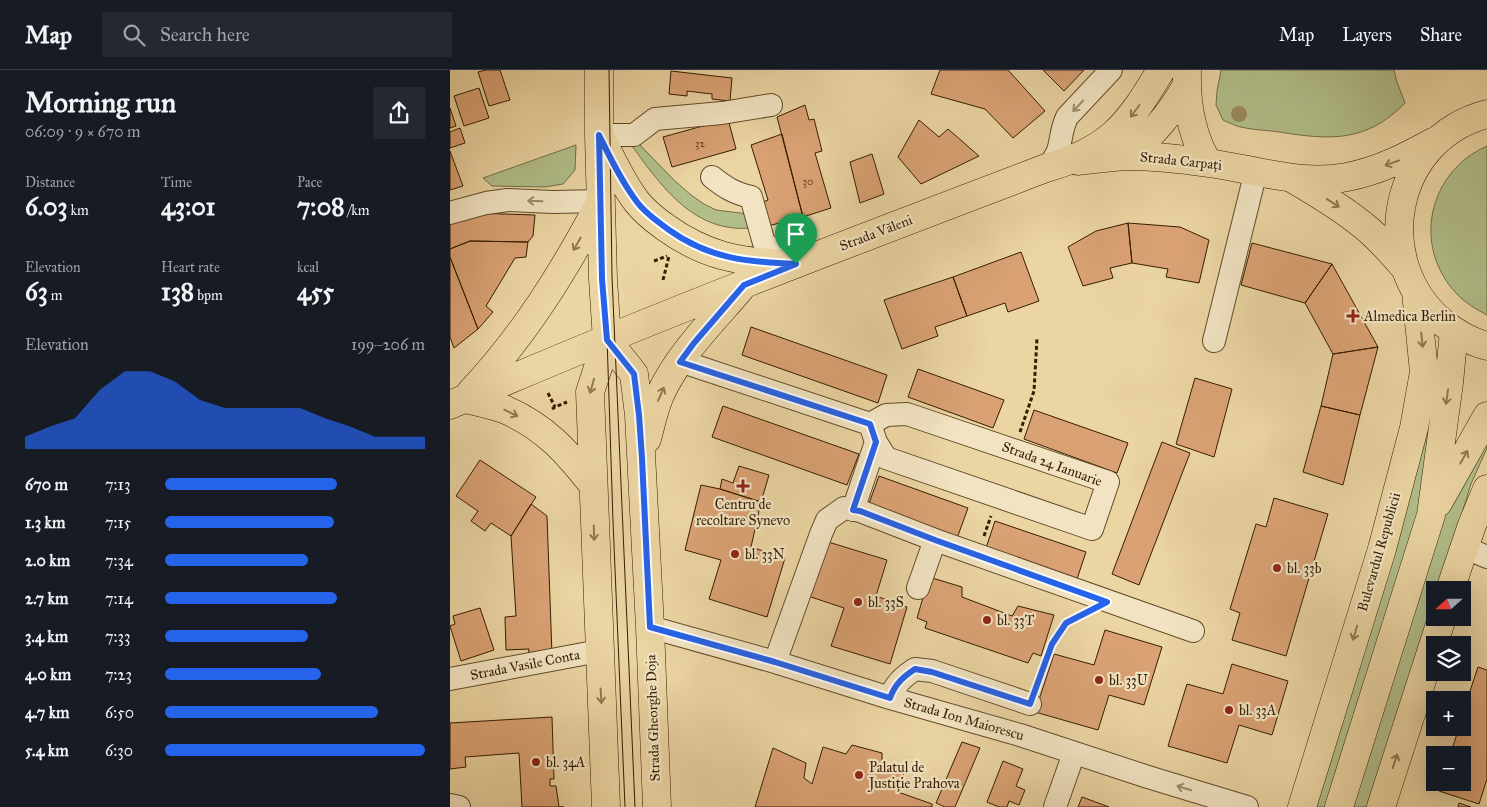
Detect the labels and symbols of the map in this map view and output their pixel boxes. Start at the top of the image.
one-way arrow [1072,99,1084,112]
one-way arrow [1130,104,1140,118]
house number: 32 [695,137,705,150]
street label: Strada Carpați [1139,148,1223,174]
one-way arrow [1385,159,1400,168]
house number: 30 [803,175,813,188]
one-way arrow [527,197,543,206]
one-way arrow [1326,198,1340,208]
street label: Strada Văleni [837,211,915,255]
pin [775,213,817,264]
one-way arrow [572,236,582,251]
place label: Almedica Berlin [1363,308,1456,325]
marker: Almedica Berlin [1346,309,1360,323]
one-way arrow [1417,332,1427,348]
one-way arrow [587,377,597,393]
one-way arrow [657,387,667,402]
one-way arrow [1442,389,1452,405]
one-way arrow [504,408,519,418]
street label: Strada 24 Ianuarie [1000,438,1105,490]
one-way arrow [1459,450,1469,465]
marker: Centru de recoltare Synevo [736,479,750,493]
street label: Bulevardul Republicii [1354,490,1404,614]
place label: Centru de recoltare Synevo [696,496,790,529]
one-way arrow [590,525,599,541]
place label: bl. 33N [745,546,785,563]
marker: bl. 33N [729,548,741,560]
place label: bl. 33b [1287,560,1322,577]
marker: bl. 33b [1271,562,1283,574]
north arrow [1426,581,1471,626]
place label: bl. 33S [868,594,904,611]
marker: bl. 33S [852,596,864,608]
place label: bl. 33T [997,612,1035,629]
marker: bl. 33T [981,614,993,626]
one-way arrow [1350,625,1360,641]
street label: Strada Vasile Conta [469,646,581,684]
street label: Strada Gheorghe Doja [642,654,664,782]
place label: bl. 33U [1109,672,1149,689]
marker: bl. 33U [1093,674,1105,686]
one-way arrow [596,687,606,703]
street label: Strada Ion Maiorescu [902,694,1027,744]
place label: bl. 33A [1239,702,1277,719]
marker: bl. 33A [1223,704,1235,716]
one-way arrow [1391,753,1401,769]
place label: bl. 34A [546,754,586,771]
marker: bl. 34A [530,756,542,768]
place label: Palatul de Justiție Prahova [867,759,960,793]
marker: Palatul de Justiție Prahova [853,769,865,781]
one-way arrow [1176,782,1192,792]

